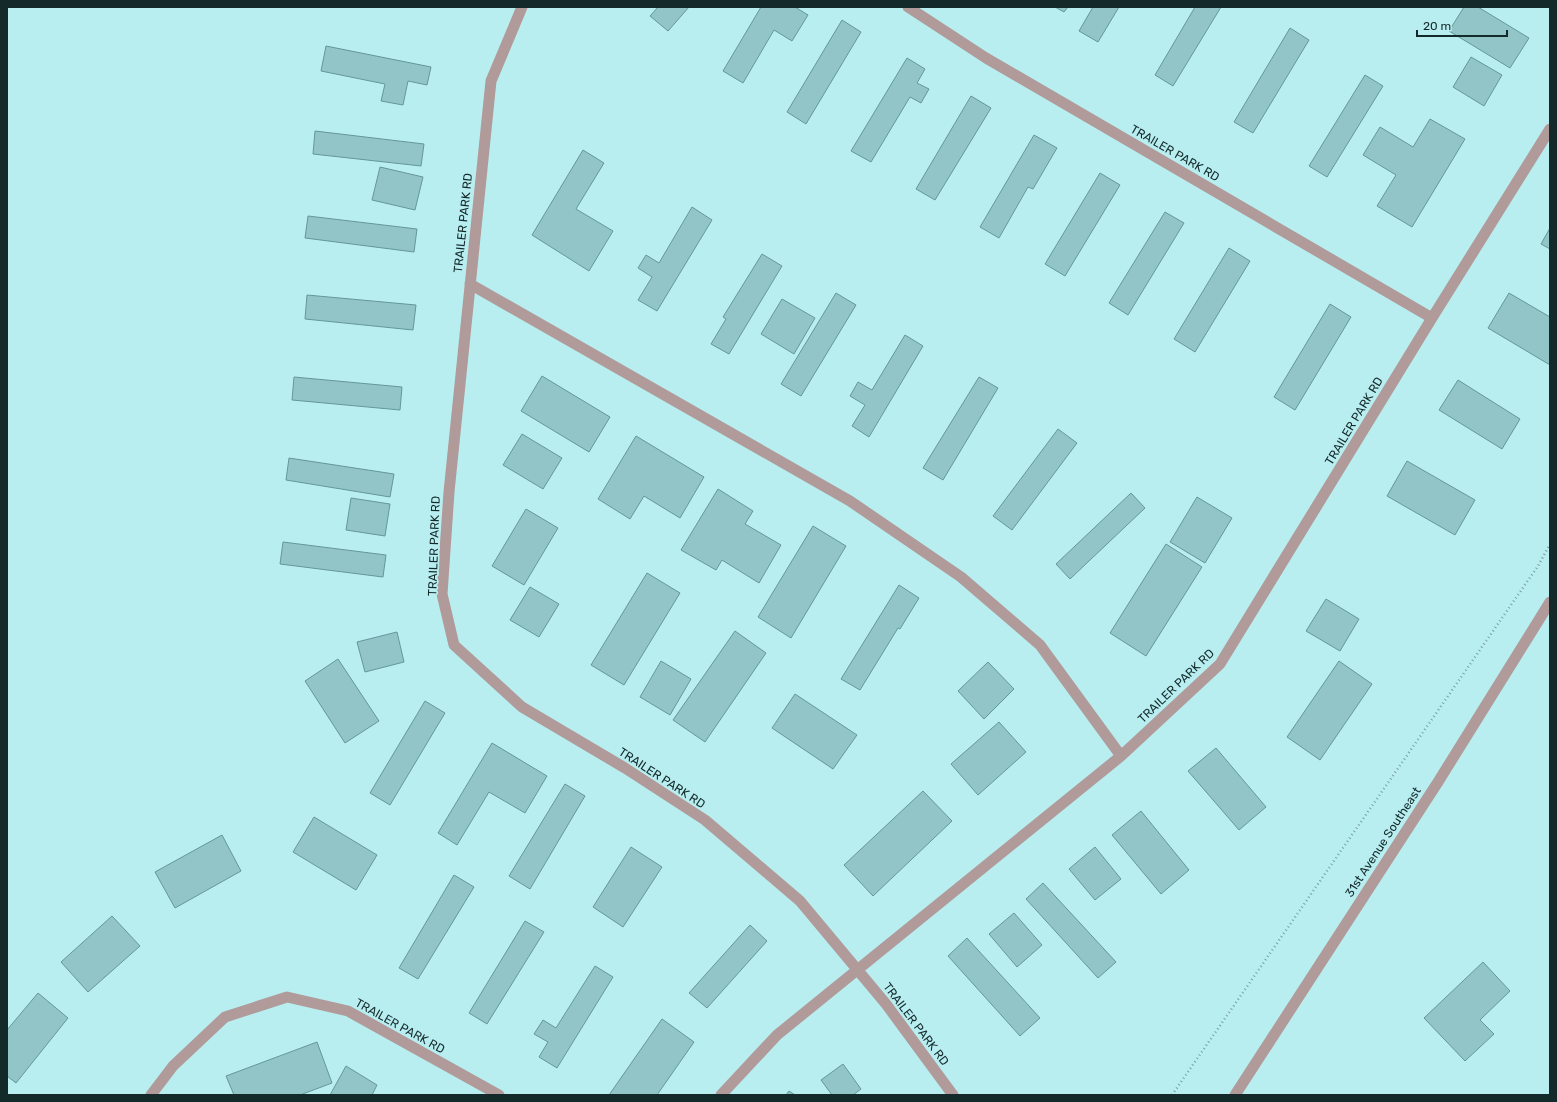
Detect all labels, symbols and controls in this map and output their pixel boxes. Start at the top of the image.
scale bar [1417,12,1507,38]
text: 20 m [1423,19,1451,33]
street label: TRAILER PARK RD [1128,122,1222,184]
street label: TRAILER PARK RD [451,172,475,274]
street label: TRAILER PARK RD [1322,374,1386,468]
street label: TRAILER PARK RD [425,496,443,596]
street label: TRAILER PARK RD [1135,646,1217,726]
street label: TRAILER PARK RD [616,745,708,811]
street label: 31st Avenue Southeast [1342,784,1424,900]
street label: TRAILER PARK RD [880,980,952,1068]
street label: TRAILER PARK RD [353,996,447,1056]

